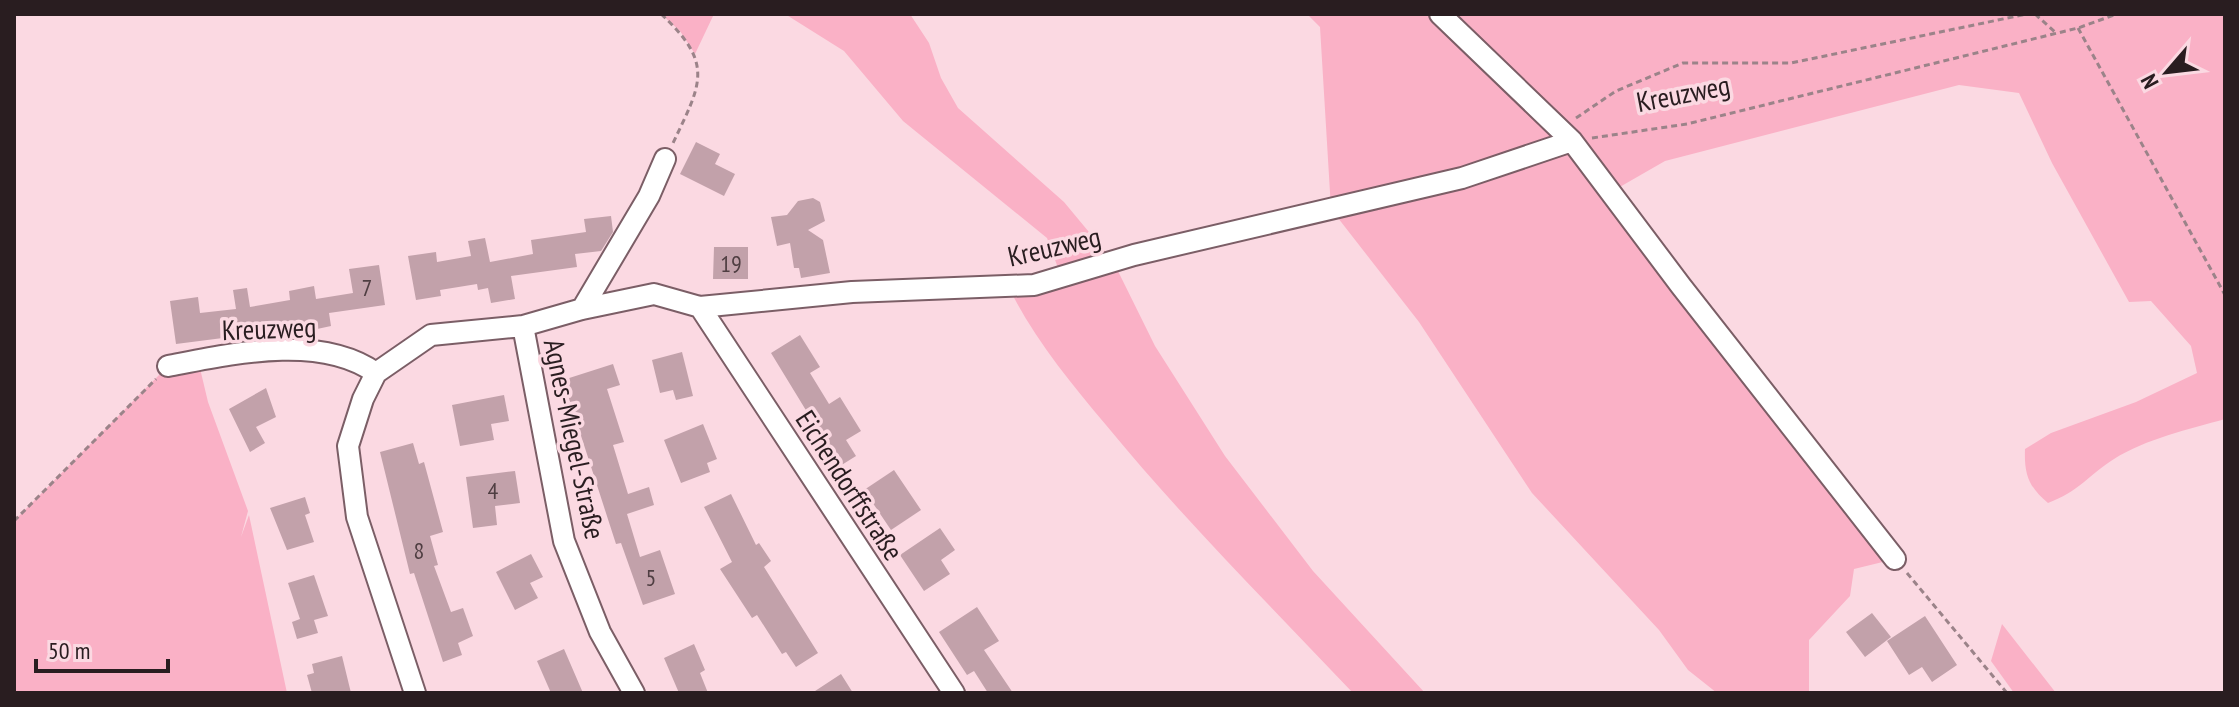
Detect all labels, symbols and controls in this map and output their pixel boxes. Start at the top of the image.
north arrow [2127,32,2207,112]
street label: Kreuzweg [1633,66,1733,120]
text: N [2134,70,2164,93]
street label: Kreuzweg [1004,217,1104,275]
house number: 19 [720,248,742,279]
house number: 7 [362,272,372,303]
street label: Kreuzweg [221,308,317,348]
street label: Agnes-Miegel-Straße [536,335,614,543]
street label: Eichendorffstraße [788,403,912,567]
house number: 4 [488,475,499,506]
house number: 8 [414,535,424,566]
house number: 5 [646,562,656,593]
scale bar [36,623,168,673]
text: 50 m [48,635,90,666]

